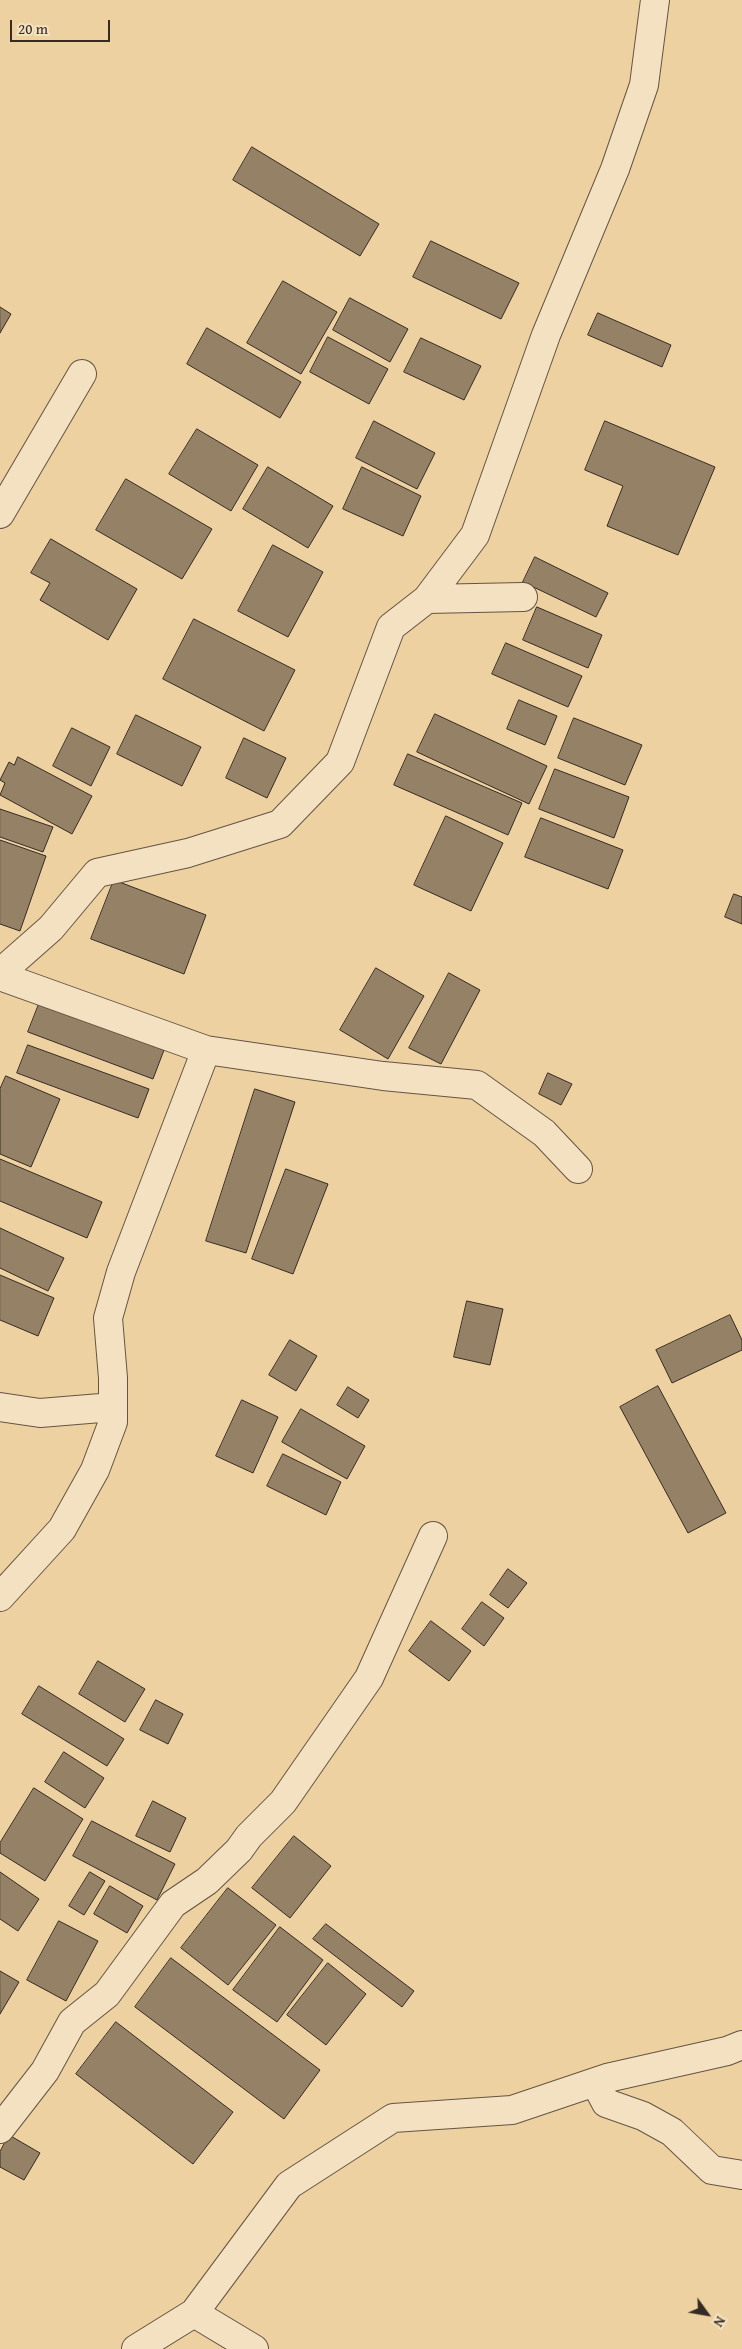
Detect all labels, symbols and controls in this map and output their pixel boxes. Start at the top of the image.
scale bar [12,10,112,42]
text: 20 m [18,18,48,39]
north arrow [682,2289,732,2339]
text: N [709,2313,731,2331]

